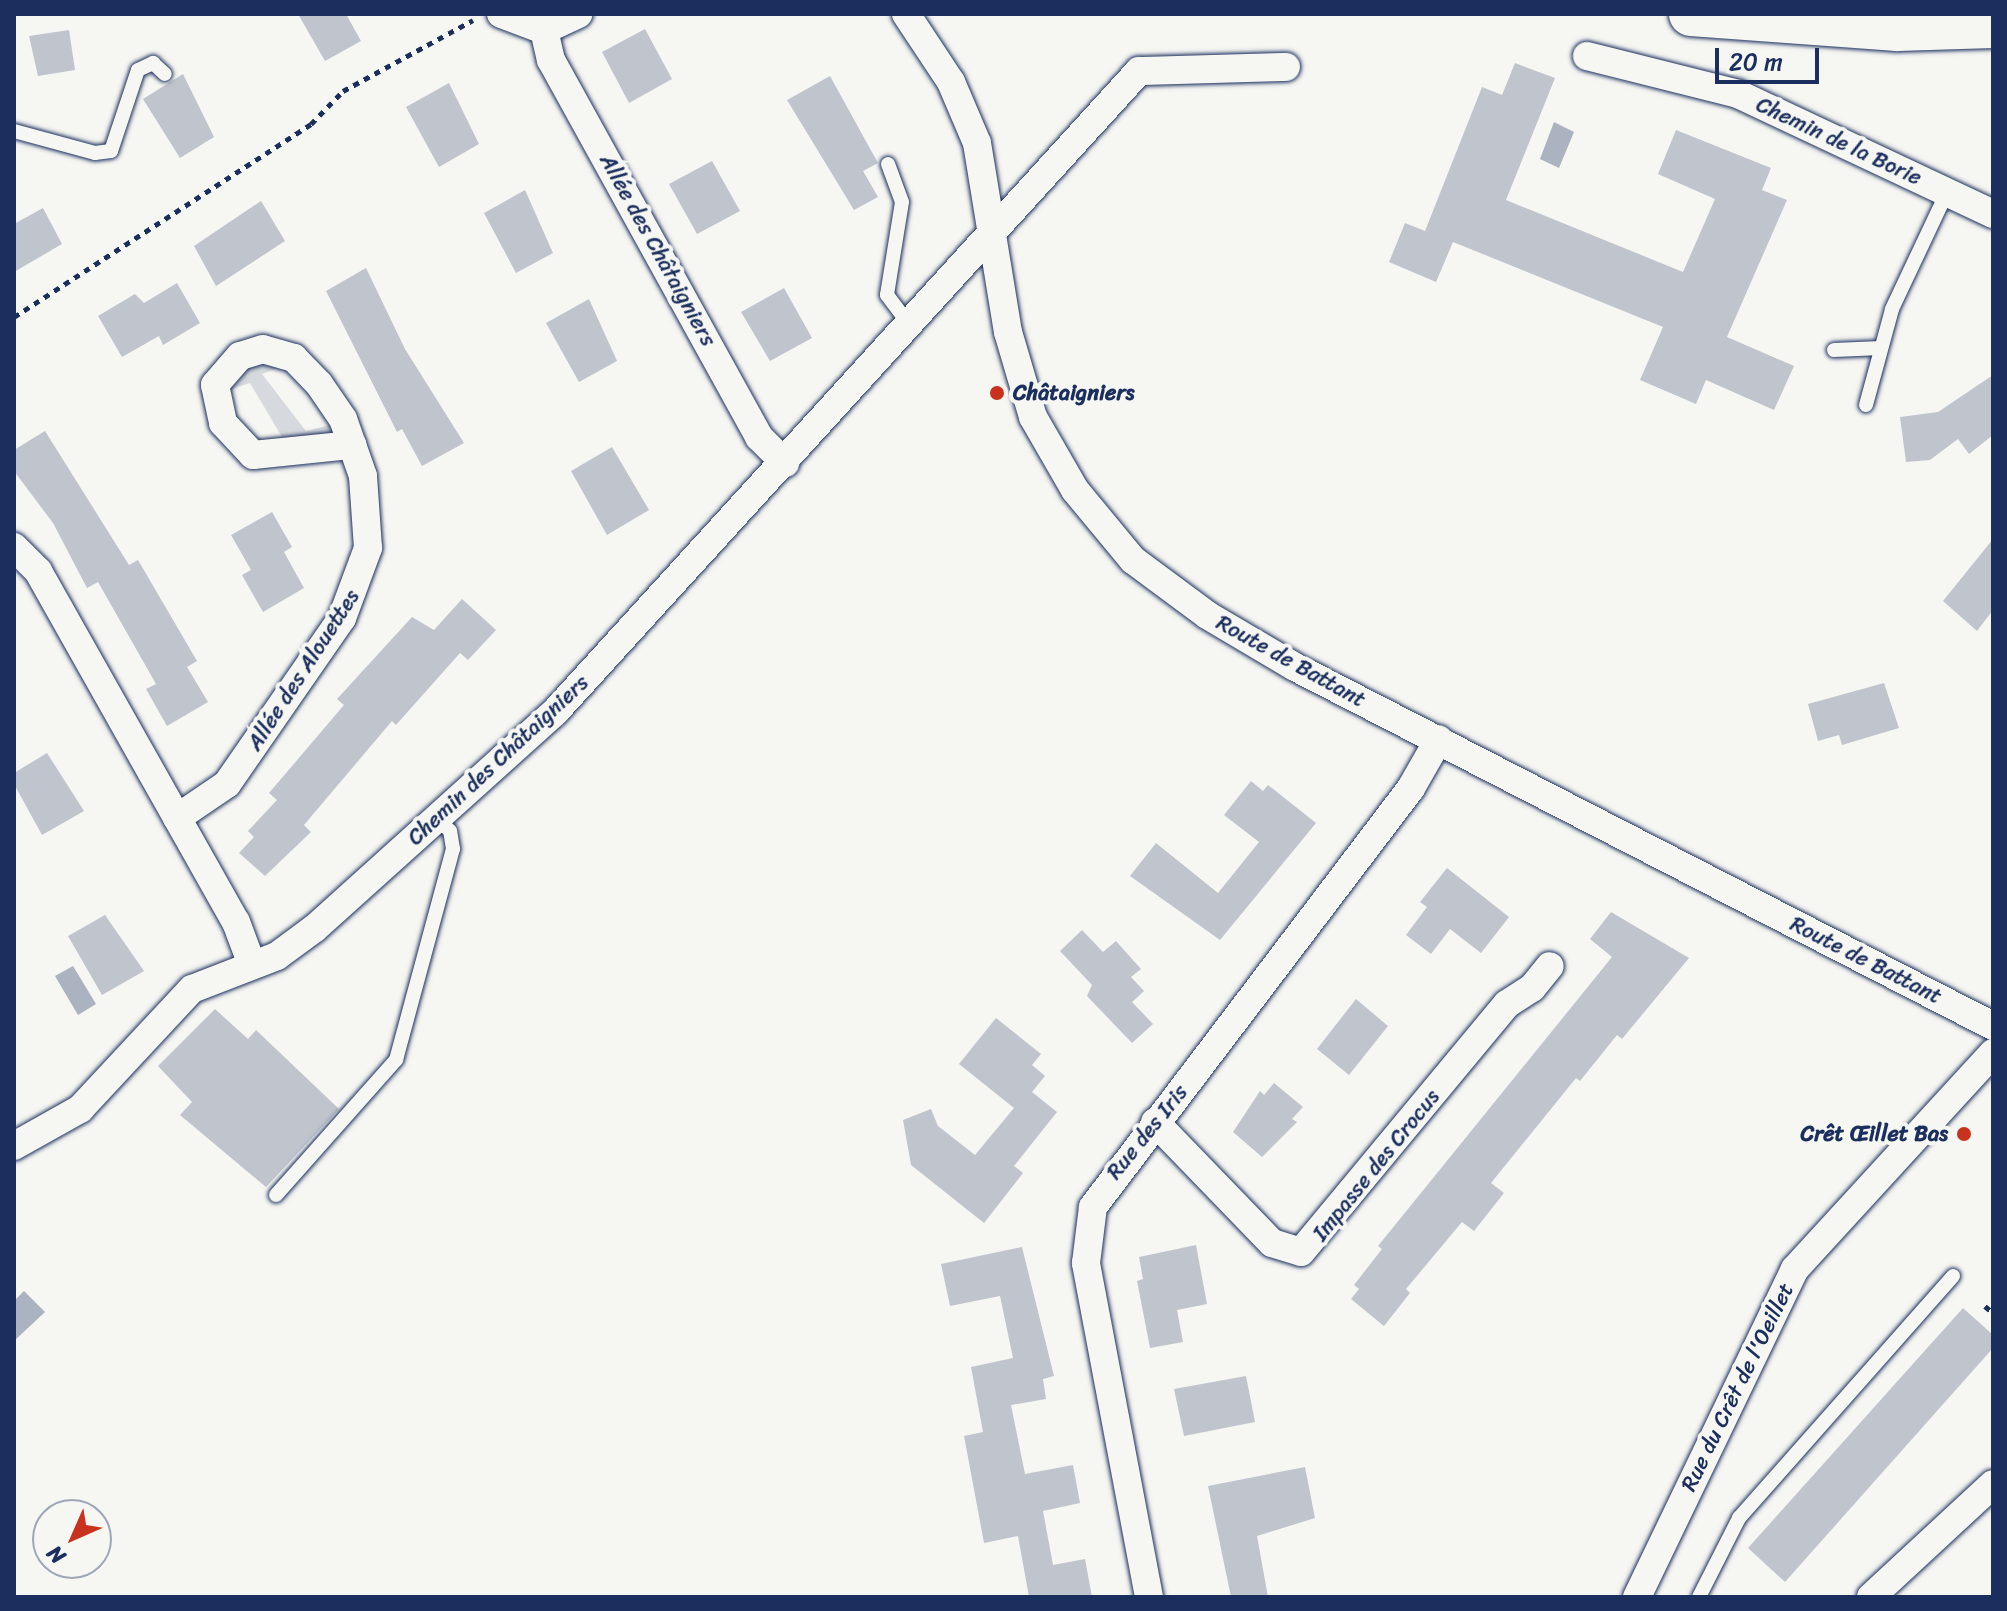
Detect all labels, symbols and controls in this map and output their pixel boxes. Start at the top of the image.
scale bar [1719,32,1823,82]
text: 20 m [1729,41,1783,83]
street label: Chemin de la Borie [1752,91,1926,191]
street label: Allée des Châtaigniers [594,149,722,351]
place label: Châtaigniers [1013,380,1134,406]
marker: Châtaigniers [988,384,1006,402]
street label: Allée des Alouettes [241,584,365,756]
street label: Route de Battant [1212,609,1370,713]
street label: Chemin des Châtaigniers [402,669,594,851]
street label: Route de Battant [1786,910,1946,1010]
street label: Rue des Iris [1101,1079,1193,1185]
street label: Impasse des Crocus [1306,1083,1446,1247]
place label: Crêt Œillet Bas [1800,1121,1948,1147]
marker: Crêt Œillet Bas [1955,1125,1973,1143]
street label: Rue du Crêt de l'Oeillet [1675,1279,1799,1495]
north arrow [32,1499,112,1579]
text: N [37,1536,75,1574]

